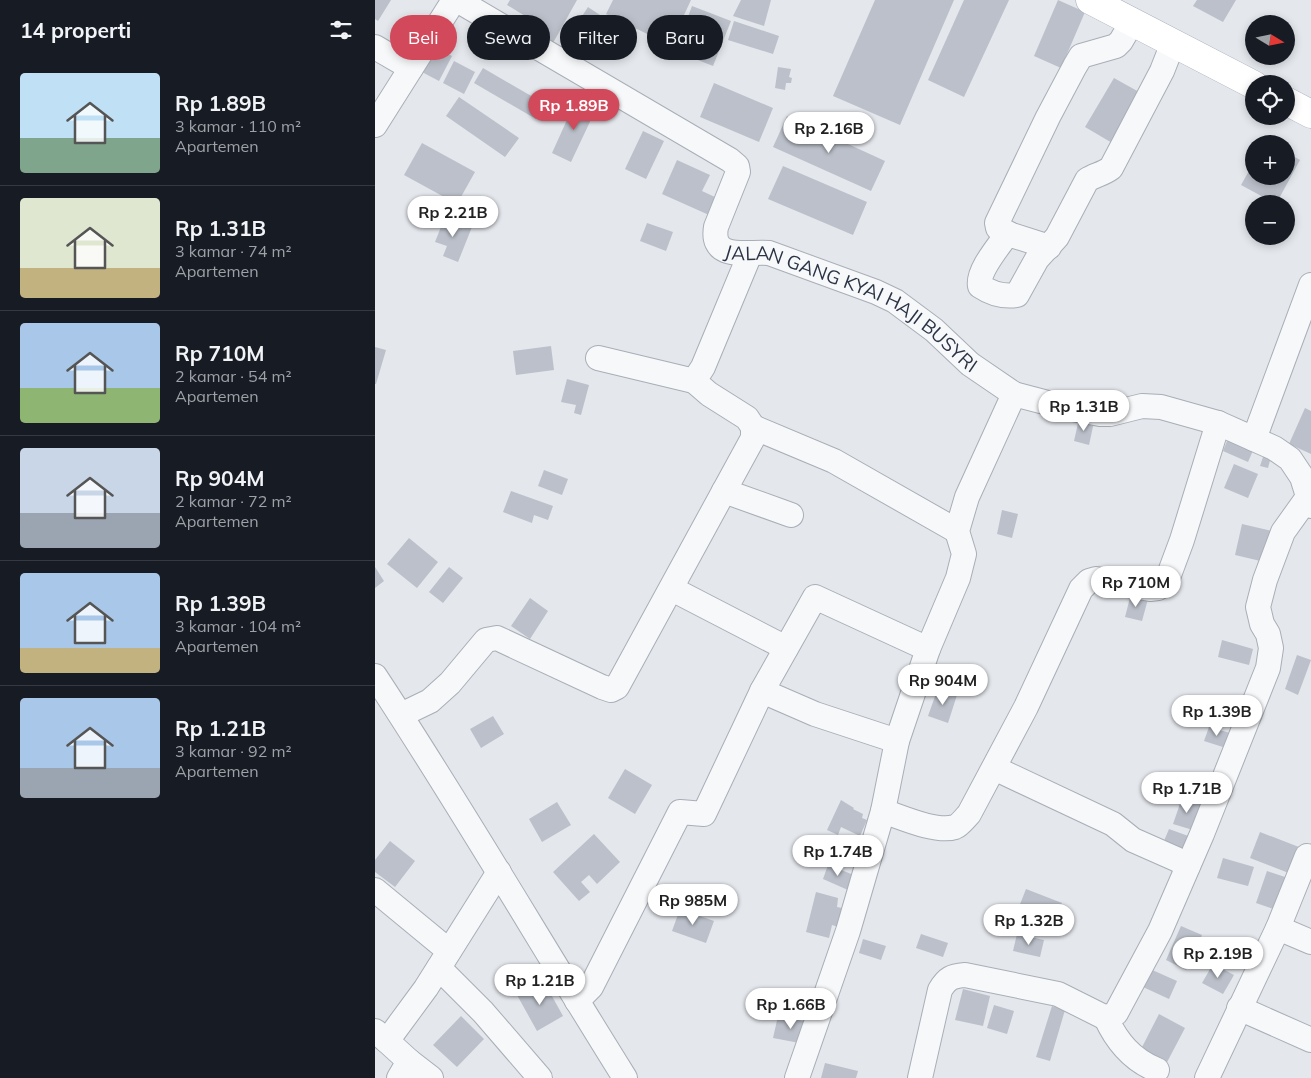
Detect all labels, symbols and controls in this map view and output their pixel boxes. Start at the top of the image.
chip: Beli [390,15,457,60]
chip: Sewa [467,15,550,60]
chip: Filter [560,15,637,60]
chip: Baru [647,15,723,60]
north arrow [1245,15,1295,65]
map controls [1245,15,1295,245]
icon: filters [327,16,355,44]
text: 14 properti [20,17,131,43]
button: locate [1245,75,1295,125]
pin: Rp 1.89B [522,88,626,131]
text: Rp 1.89B [175,90,266,116]
icon: home [60,93,120,153]
text: Rp 1.89B [539,95,609,115]
pin: Rp 2.16B [777,112,881,154]
text: 3 kamar · 110 m² [175,116,301,136]
text: Rp 2.16B [794,118,864,138]
button: + [1245,135,1295,185]
text: Apartemen [175,136,259,156]
button: − [1245,195,1295,245]
pin: Rp 2.21B [401,196,505,238]
text: Rp 2.21B [418,202,488,222]
text: Rp 1.31B [175,215,266,241]
icon: home [60,218,120,278]
street label: JALAN GANG KYAI HAJI BUSYRI [722,239,982,377]
text: 3 kamar · 74 m² [175,241,292,261]
text: Apartemen [175,261,259,281]
text: Rp 710M [175,340,265,366]
icon: home [60,343,120,403]
text: 2 kamar · 54 m² [175,366,292,386]
text: Apartemen [175,386,259,406]
pin: Rp 1.31B [1032,390,1136,432]
text: Rp 1.31B [1049,396,1119,416]
text: Rp 904M [175,465,265,491]
icon: home [60,468,120,528]
text: 2 kamar · 72 m² [175,491,292,511]
text: Apartemen [175,511,259,531]
pin: Rp 710M [1090,566,1182,608]
text: Rp 710M [1102,572,1170,592]
text: Rp 1.39B [175,590,266,616]
icon: home [60,593,120,653]
text: 3 kamar · 104 m² [175,616,301,636]
text: Apartemen [175,636,259,656]
pin: Rp 904M [897,664,989,706]
text: Rp 904M [909,670,977,690]
pin: Rp 1.39B [1165,694,1269,737]
text: Rp 1.39B [1182,701,1252,721]
text: Rp 1.21B [175,715,266,741]
icon: home [60,718,120,778]
text: 3 kamar · 92 m² [175,741,292,761]
text: Apartemen [175,761,259,781]
pin: Rp 1.71B [1135,772,1239,814]
text: Rp 1.71B [1152,778,1222,798]
pin: Rp 1.74B [786,834,890,877]
text: Rp 1.74B [803,841,873,861]
pin: Rp 985M [647,884,739,926]
text: Rp 985M [659,890,727,910]
pin: Rp 1.32B [977,904,1081,946]
text: Rp 1.32B [994,910,1064,930]
pin: Rp 2.19B [1166,936,1270,979]
text: Rp 2.19B [1183,943,1253,963]
pin: Rp 1.21B [488,964,592,1006]
text: Rp 1.21B [505,970,575,990]
pin: Rp 1.66B [739,988,843,1030]
text: Rp 1.66B [756,994,826,1014]

